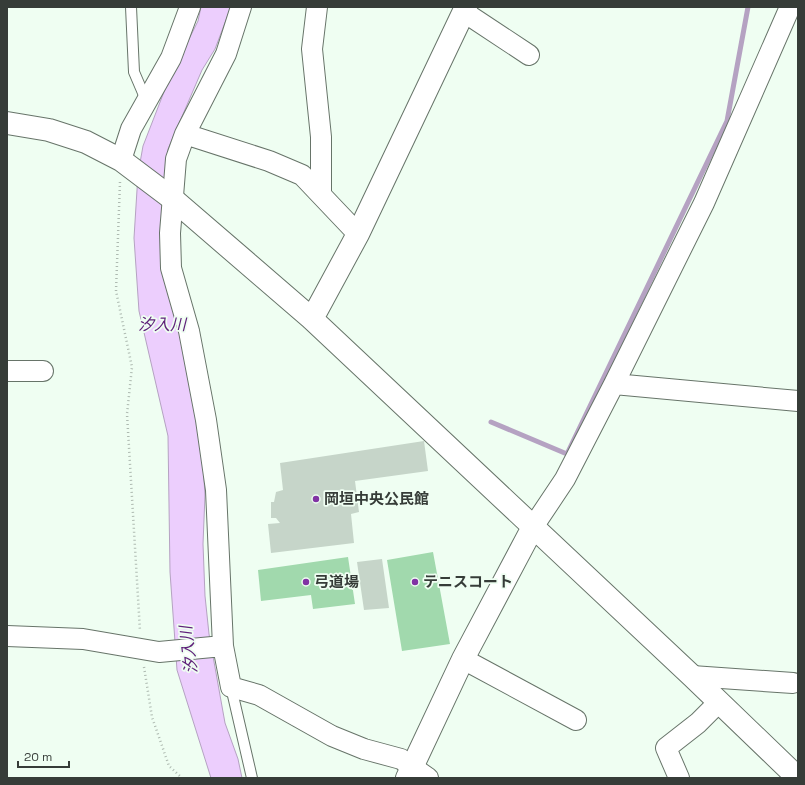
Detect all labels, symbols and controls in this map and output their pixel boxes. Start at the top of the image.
water label: 汐入川 [138,314,188,335]
place label: 岡垣中央公民館 [324,489,429,508]
marker: 岡垣中央公民館 [311,494,321,504]
place label: 弓道場 [314,572,359,591]
place label: テニスコート [423,572,513,591]
marker: 弓道場 [301,577,311,587]
marker: テニスコート [410,577,420,587]
water label: 汐入川 [175,623,202,675]
scale bar [18,743,69,769]
text: 20 m [24,749,52,765]

